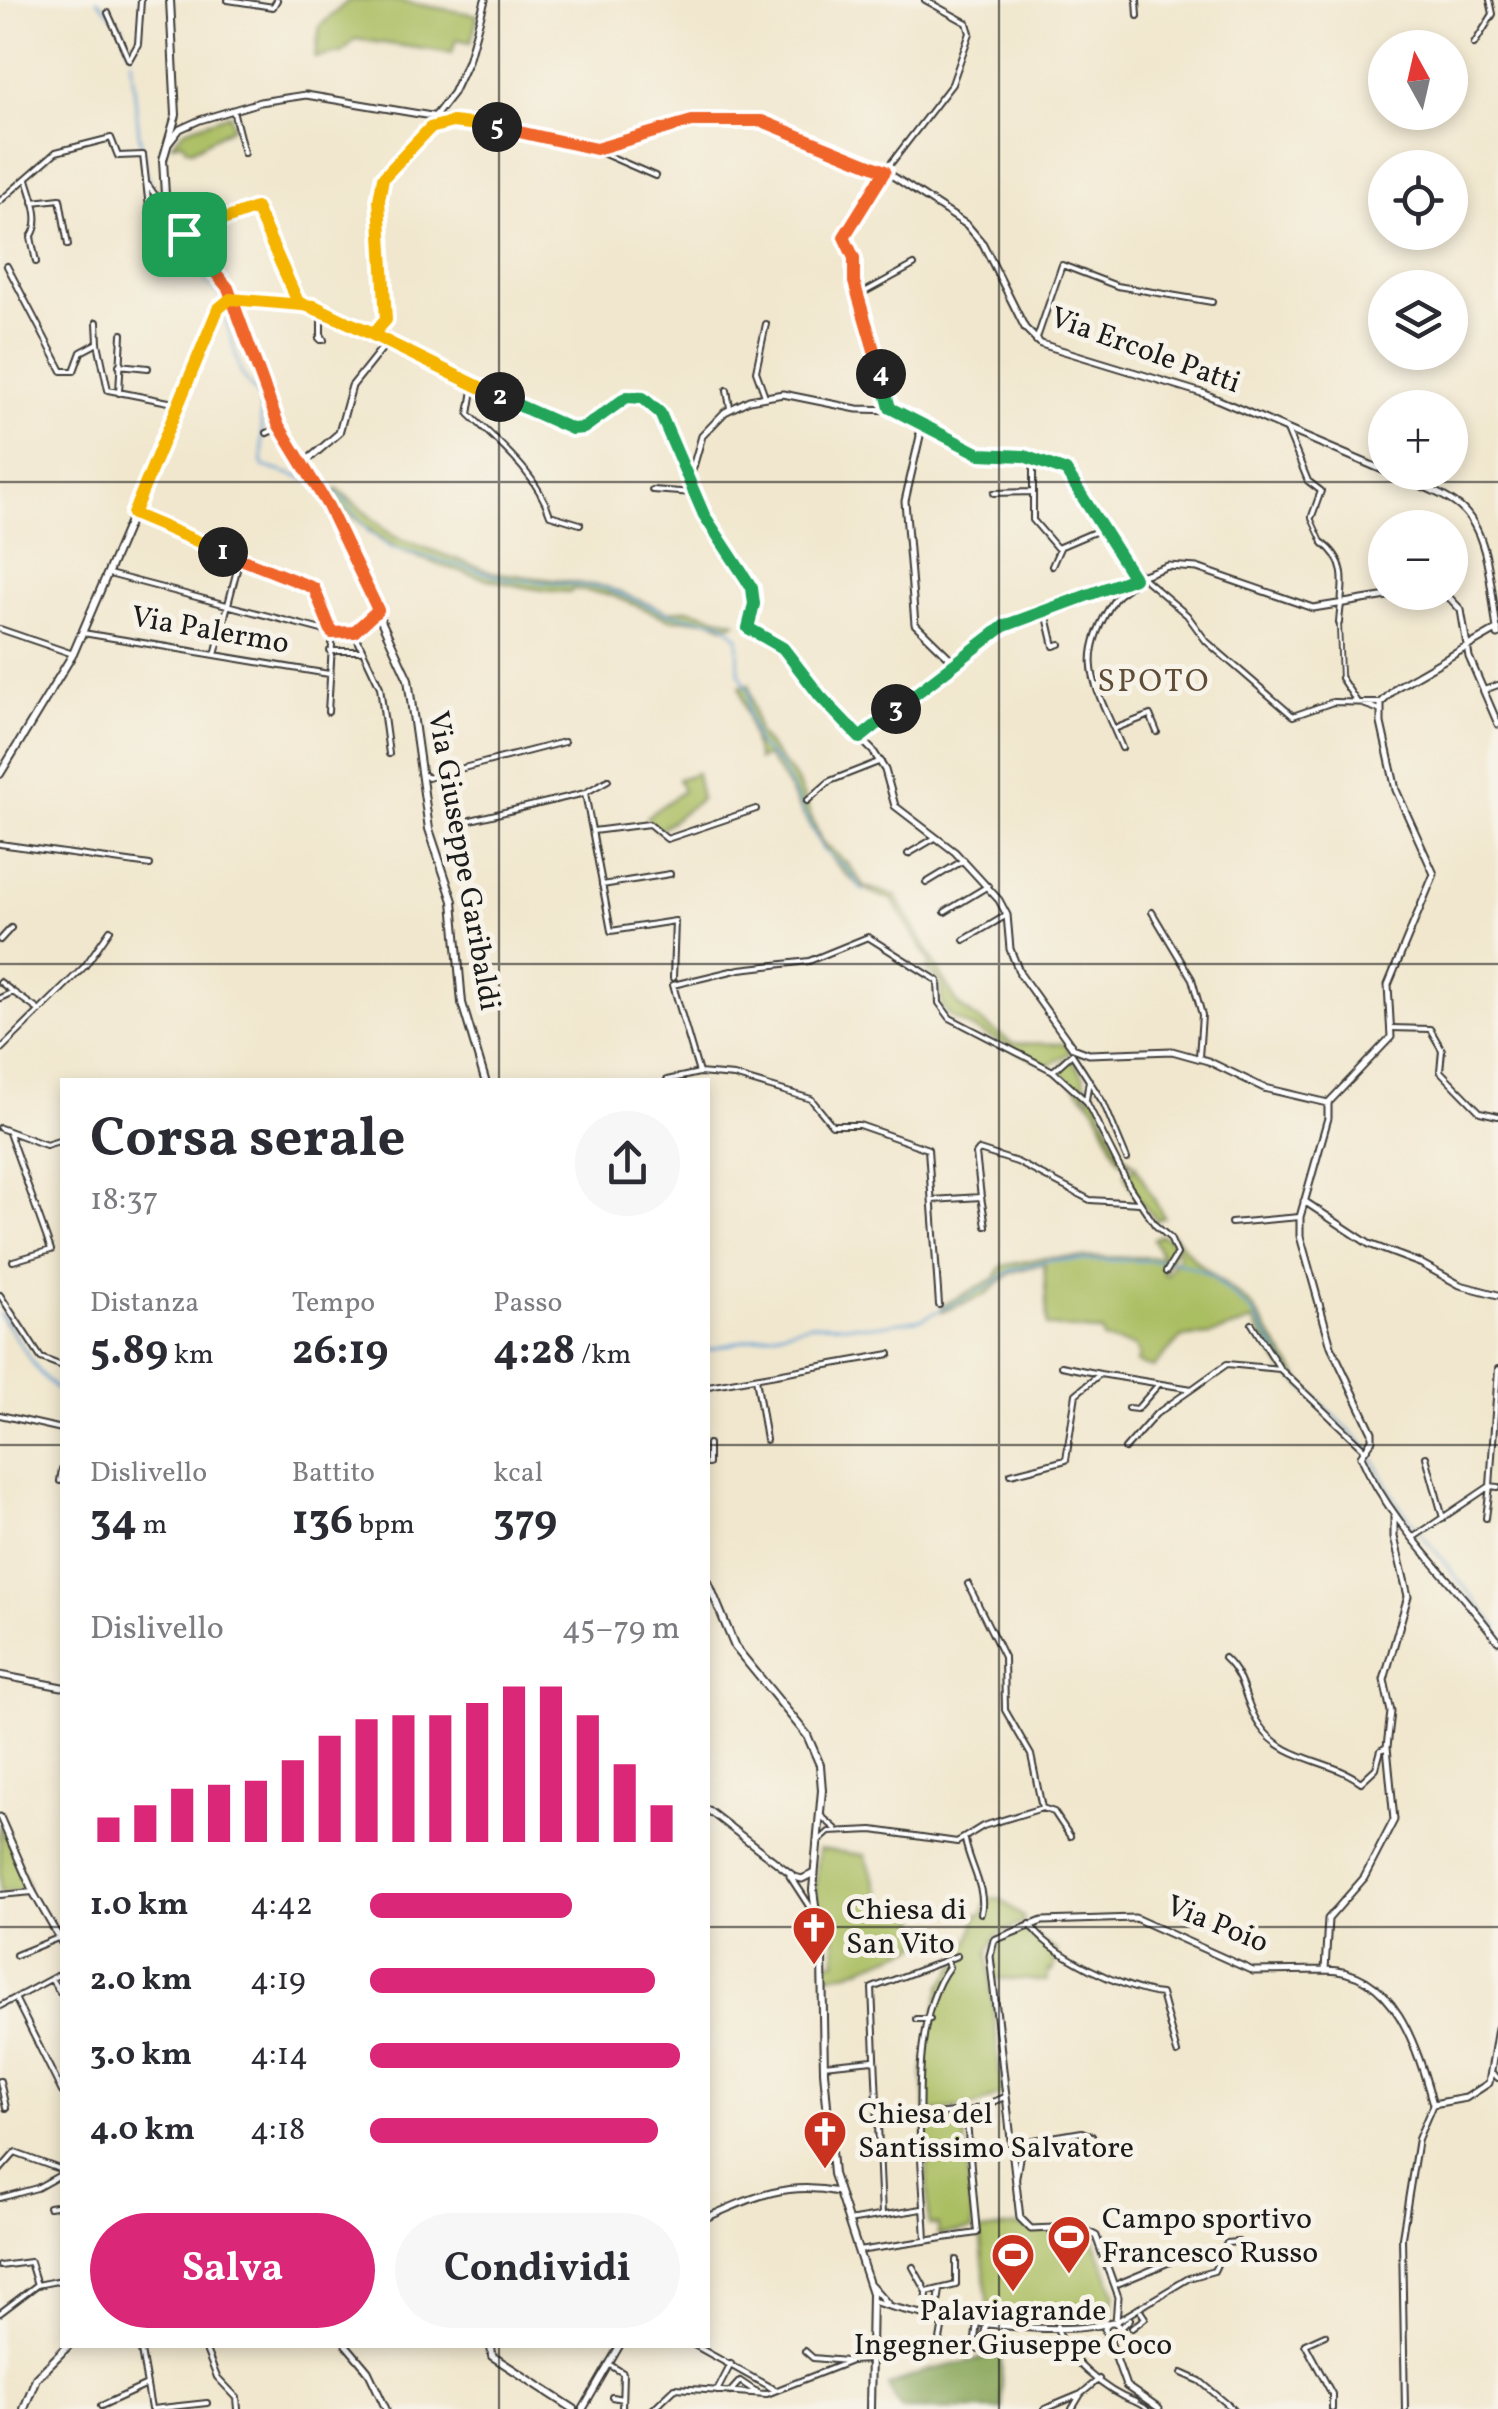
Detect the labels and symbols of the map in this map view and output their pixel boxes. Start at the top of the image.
north arrow [1368,30,1468,130]
pin: 5 [472,102,522,152]
pin [142,192,227,277]
street label: Via Ercole Patti [1044,297,1246,405]
pin: 4 [856,349,906,399]
pin: 2 [475,372,525,422]
pin: 1 [198,527,248,577]
street label: Via Palermo [128,596,292,666]
district label: SPOTO [1097,661,1211,705]
pin: 3 [871,684,921,734]
street label: Via Giuseppe Garibaldi [416,708,510,1014]
street label: Via Poio [1160,1886,1274,1964]
place label: Chiesa di San Vito [846,1890,966,1966]
church icon: Chiesa di San Vito [791,1905,837,1966]
place label: Chiesa del Santissimo Salvatore [858,2094,1134,2170]
church icon: Chiesa del Santissimo Salvatore [802,2109,848,2170]
place label: Campo sportivo Francesco Russo [1102,2199,1318,2275]
sports icon: Campo sportivo Francesco Russo [1046,2214,1092,2275]
sports icon: Palaviagrande Ingegner Giuseppe Coco [990,2232,1036,2293]
place label: Palaviagrande Ingegner Giuseppe Coco [854,2291,1172,2367]

